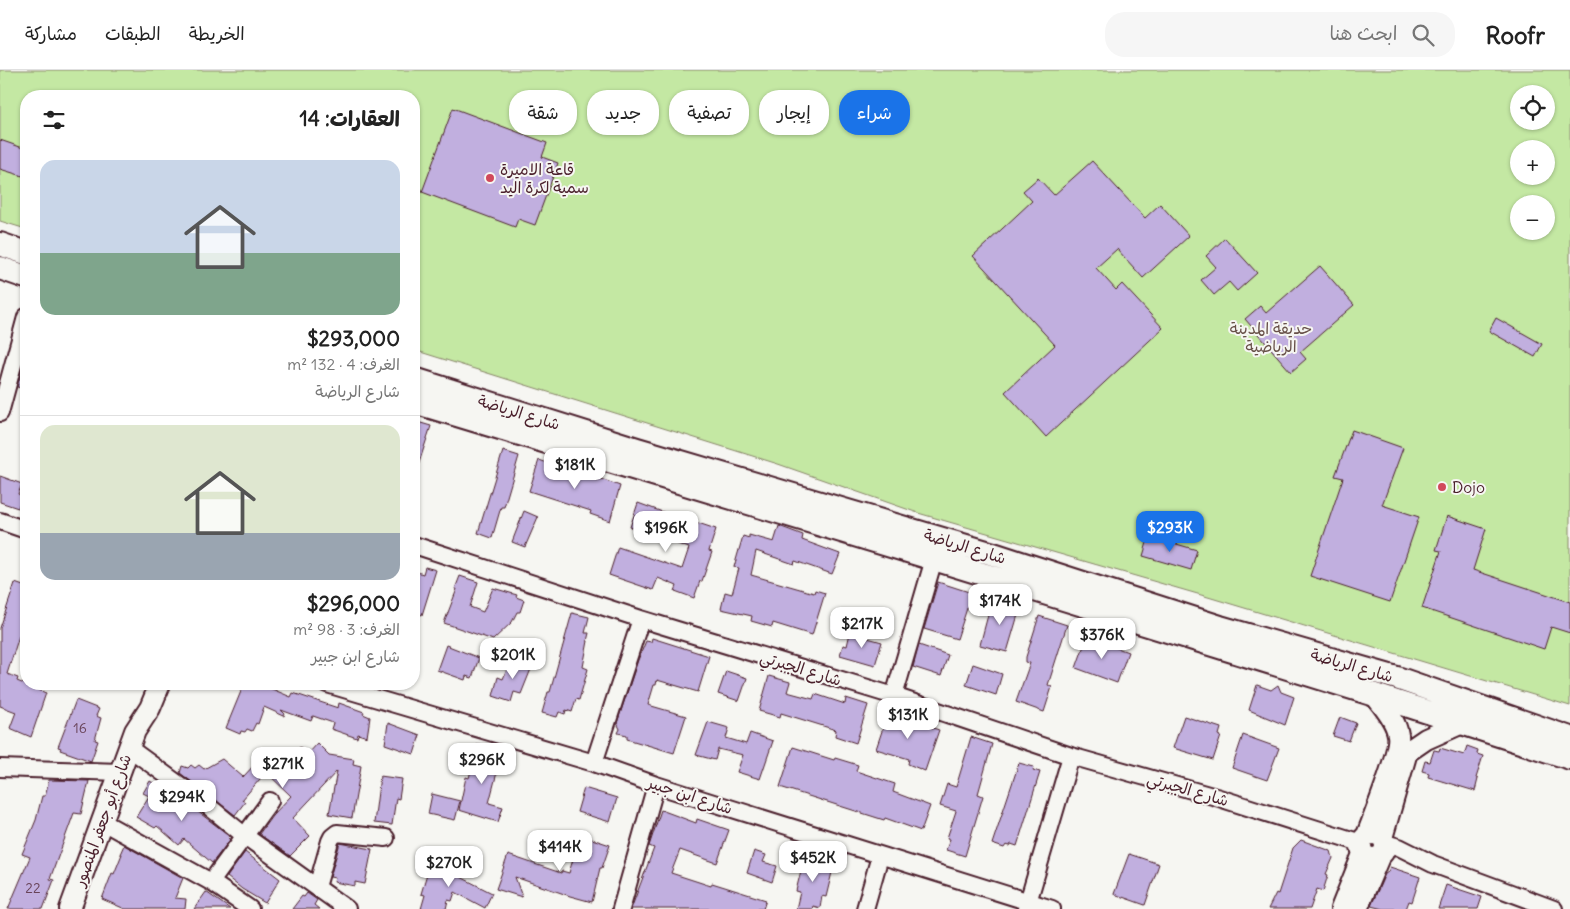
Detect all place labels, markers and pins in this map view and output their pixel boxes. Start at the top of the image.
place label: قاعة الاميرة سمية لكرة اليد [500,159,589,197]
marker: قاعة الاميرة سمية لكرة اليد [484,172,496,184]
pin: $181K [540,448,610,490]
place label: Dojo [1452,477,1485,497]
marker: Dojo [1436,481,1448,493]
pin: $196K [631,510,701,553]
pin: $293K [1135,510,1205,553]
pin: $174K [965,584,1035,626]
pin: $217K [827,606,897,649]
pin: $376K [1067,618,1137,660]
pin: $201K [478,638,548,680]
pin: $131K [873,698,943,740]
pin: $296K [447,742,517,785]
pin: $271K [248,746,318,789]
pin: $294K [147,780,217,822]
pin: $414K [525,830,595,872]
pin: $452K [778,840,848,883]
pin: $270K [414,846,484,888]

